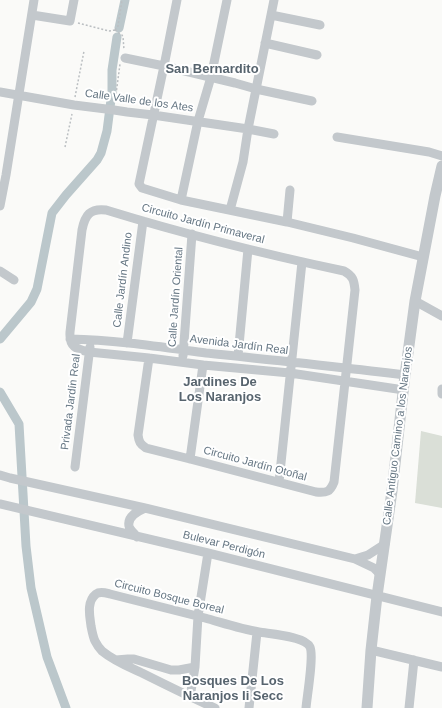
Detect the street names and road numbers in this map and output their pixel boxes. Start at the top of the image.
street label: Calle Valle de los Ates [84,87,194,115]
street label: Circuito Jardín Primaveral [140,201,266,247]
street label: Calle Jardín Andino [111,232,135,328]
street label: Calle Jardín Oriental [166,247,186,347]
street label: Avenida Jardín Real [189,332,289,358]
street label: Calle Antiguo Camino a los Naranjos [380,346,416,526]
street label: Privada Jardín Real [59,353,83,451]
street label: Circuito Jardín Otoñal [202,444,308,484]
street label: Bulevar Perdigón [181,528,267,562]
street label: Circuito Bosque Boreal [113,577,225,617]

